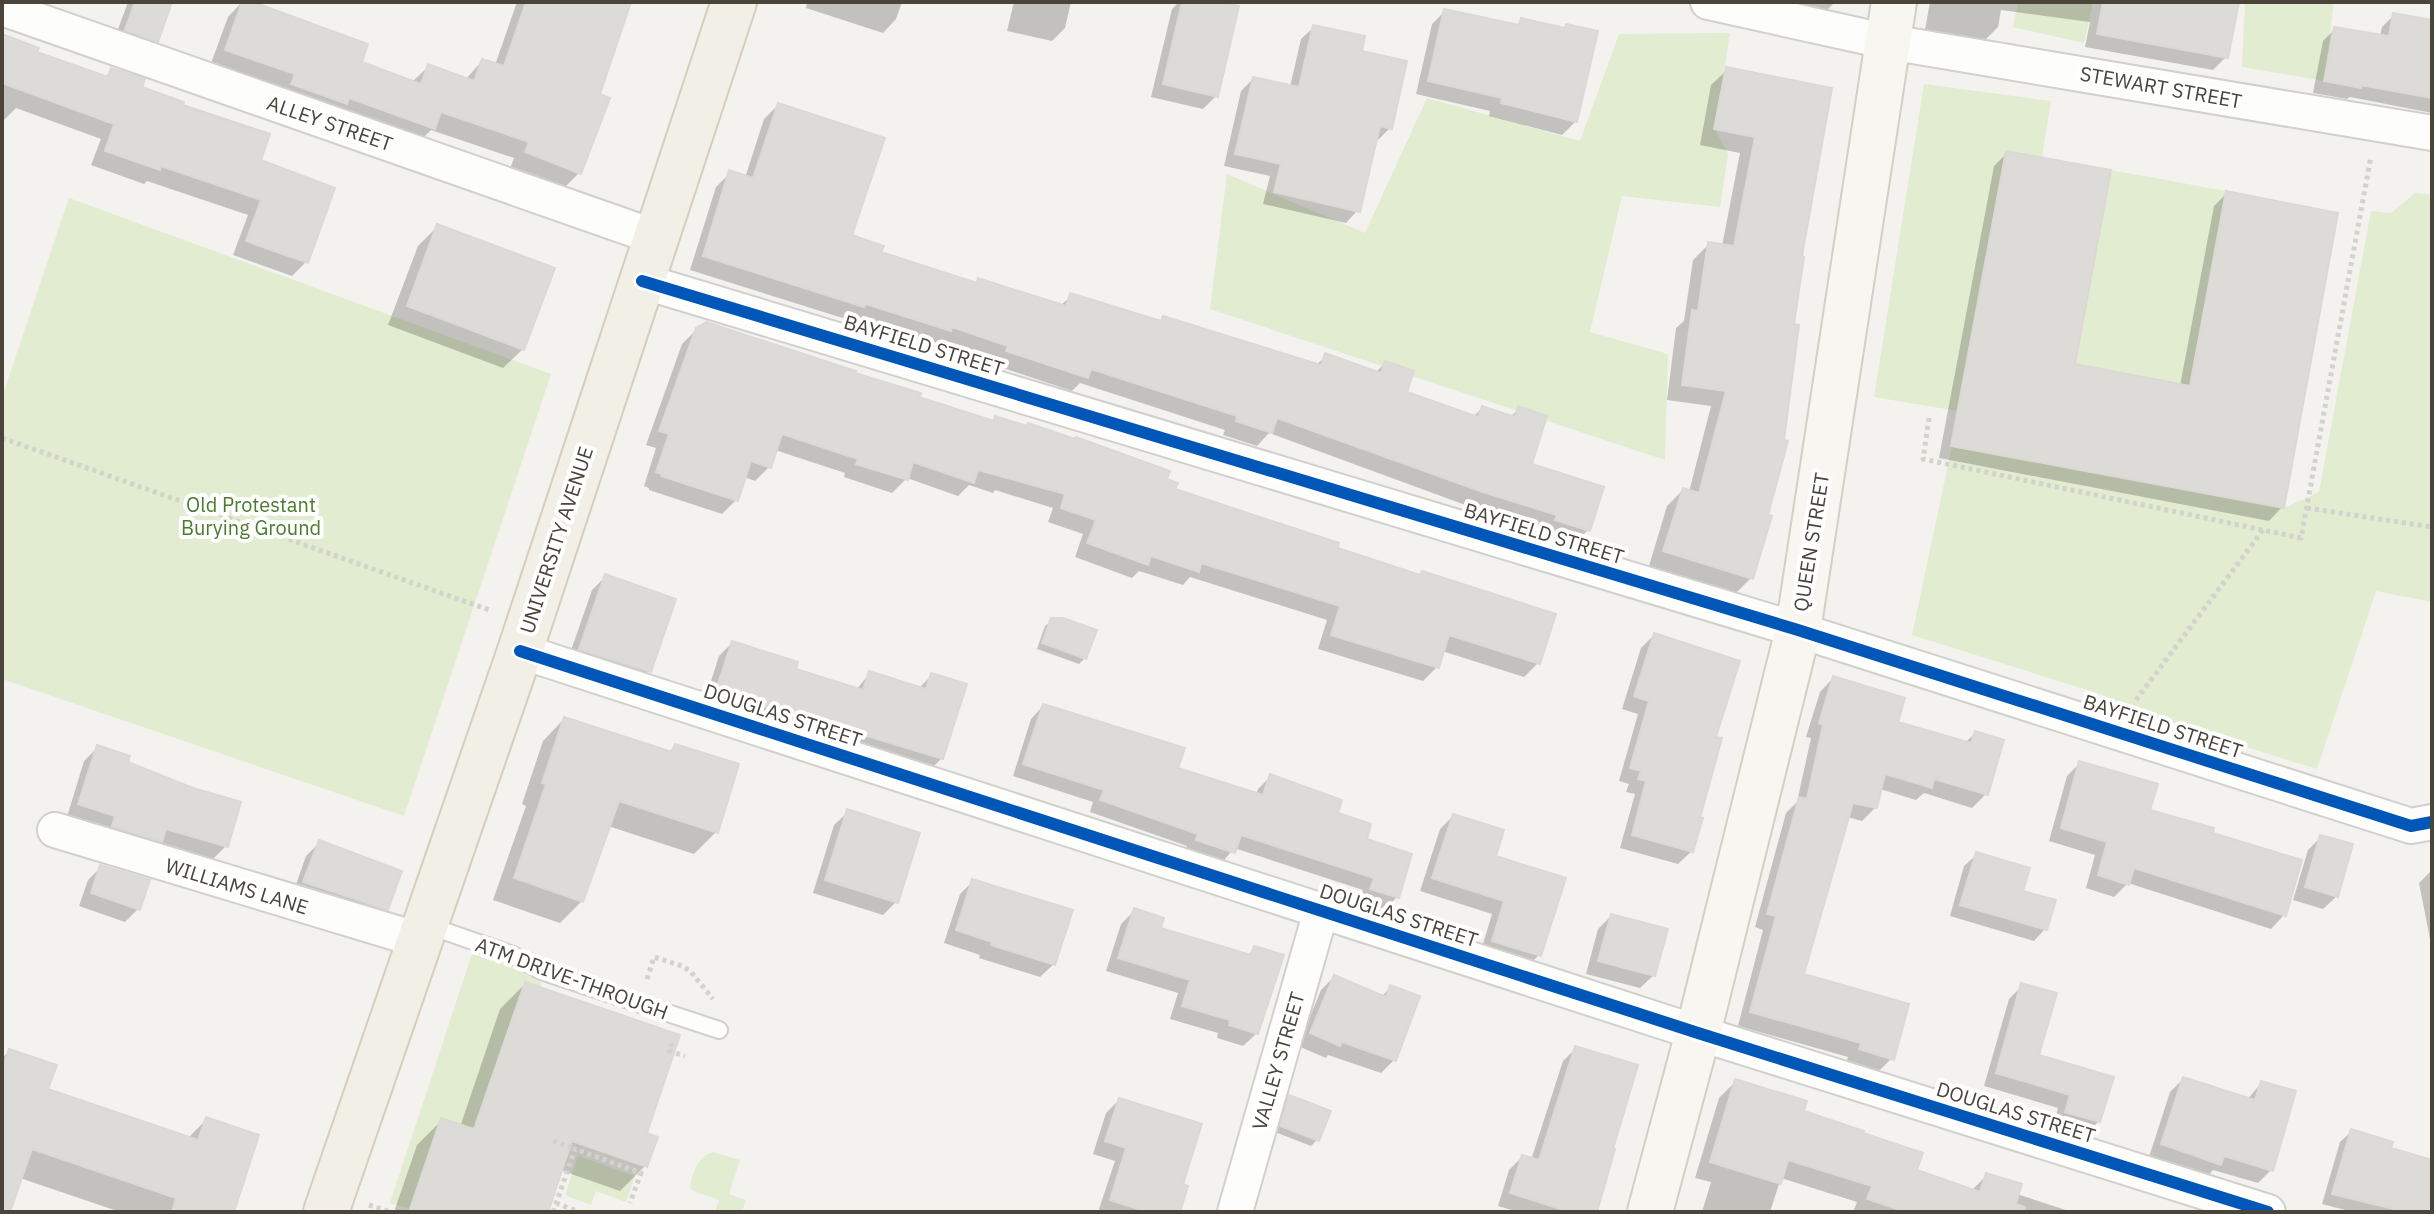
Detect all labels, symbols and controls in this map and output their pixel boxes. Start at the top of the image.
street label: STEWART STREET [2078,59,2244,115]
street label: ALLEY STREET [264,89,396,157]
street label: BAYFIELD STREET [841,308,1007,382]
street label: UNIVERSITY AVENUE [513,443,599,637]
street label: QUEEN STREET [1787,471,1835,613]
park label: Old Protestant Burying Ground [181,491,321,541]
street label: BAYFIELD STREET [1461,496,1627,570]
street label: DOUGLAS STREET [700,677,866,753]
street label: BAYFIELD STREET [2080,688,2246,764]
street label: WILLIAMS LANE [162,851,312,921]
street label: DOUGLAS STREET [1316,877,1482,953]
street label: ATM DRIVE-THROUGH [472,931,672,1025]
street label: VALLEY STREET [1245,989,1311,1133]
street label: DOUGLAS STREET [1933,1075,2099,1149]

